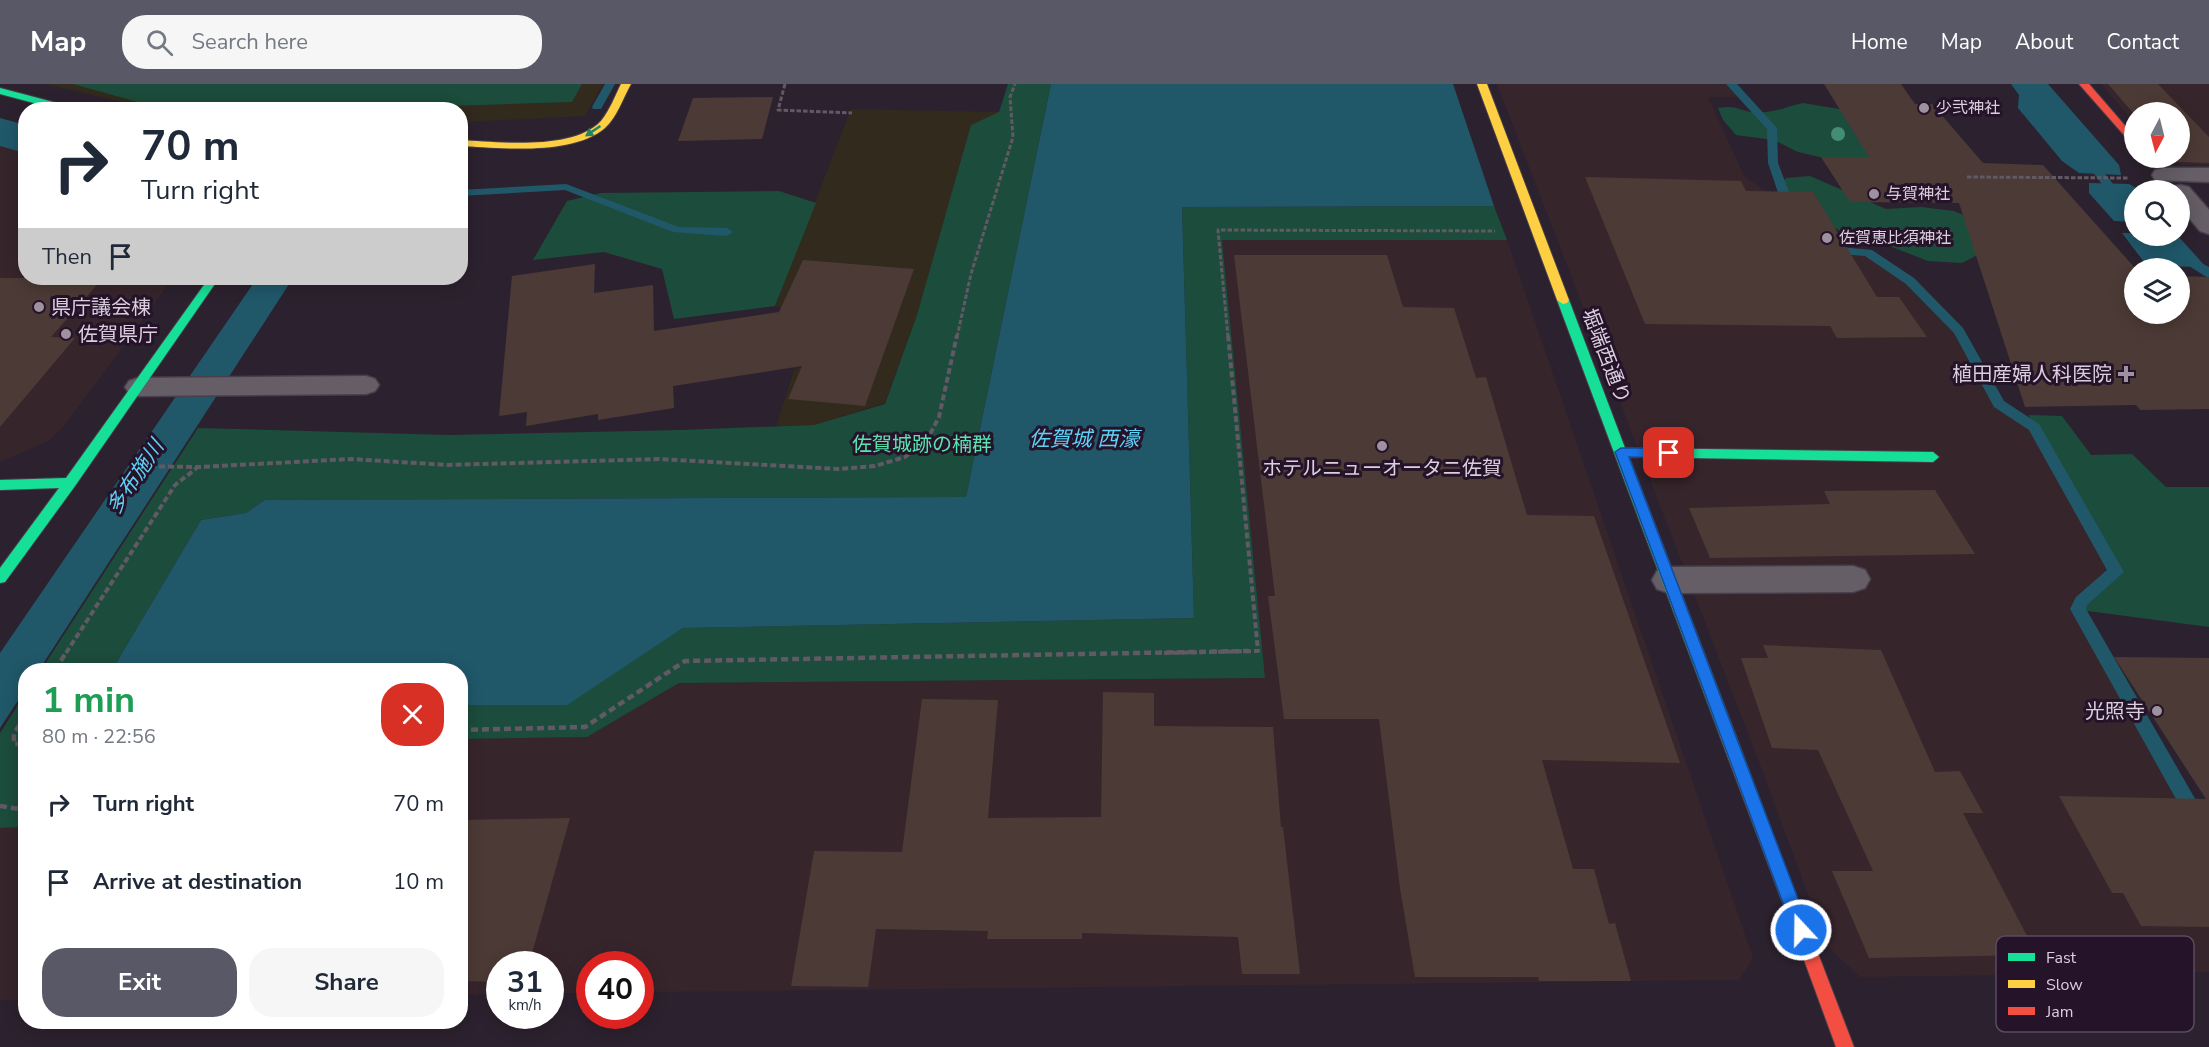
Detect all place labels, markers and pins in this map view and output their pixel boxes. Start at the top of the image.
place label: 少弐神社 [1936,97,2000,119]
marker: 少弐神社 [1917,101,1931,115]
place label: 与賀神社 [1886,183,1950,205]
marker: 与賀神社 [1867,187,1881,201]
place label: 佐賀恵比須神社 [1839,227,1951,249]
marker: 佐賀恵比須神社 [1820,231,1834,245]
place label: 県庁議会棟 [51,294,151,321]
marker: 県庁議会棟 [32,300,46,314]
place label: 佐賀県庁 [78,321,158,348]
marker: 佐賀県庁 [59,327,73,341]
place label: 植田産婦人科医院 [1952,361,2112,388]
marker: 植田産婦人科医院 [2117,365,2135,383]
pin [1643,427,1694,478]
marker: ホテルニューオータニ佐賀 [1375,439,1389,453]
place label: ホテルニューオータニ佐賀 [1262,455,1502,482]
place label: 光照寺 [2085,698,2145,725]
marker: 光照寺 [2150,704,2164,718]

